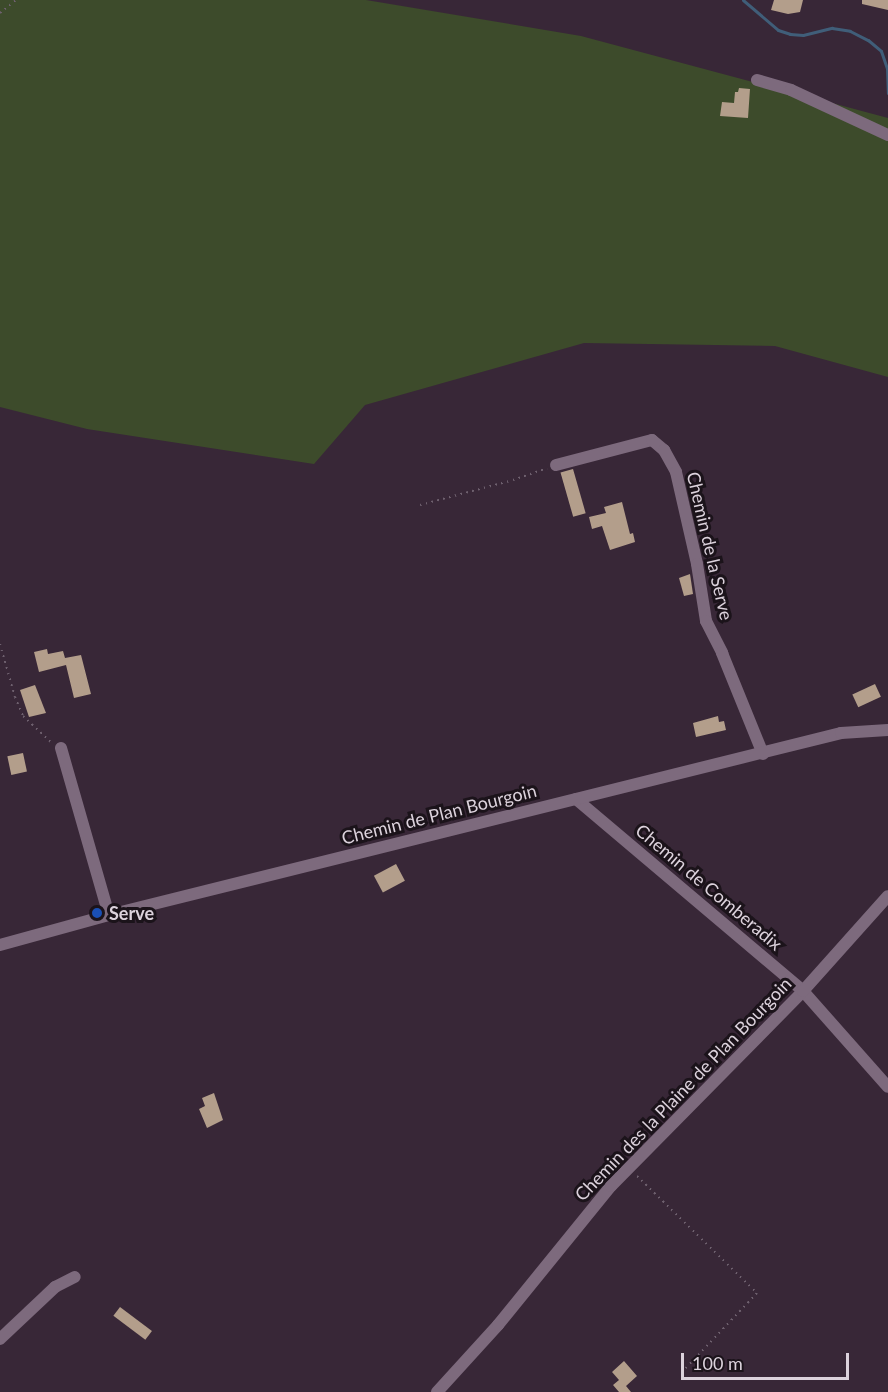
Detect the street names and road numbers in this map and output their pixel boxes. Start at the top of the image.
street label: Chemin de la Serve [682,470,738,622]
street label: Chemin de Plan Bourgoin [339,779,539,849]
street label: Chemin de Comberadix [631,819,787,955]
street label: Chemin des la Plaine de Plan Bourgoin [570,973,796,1205]

